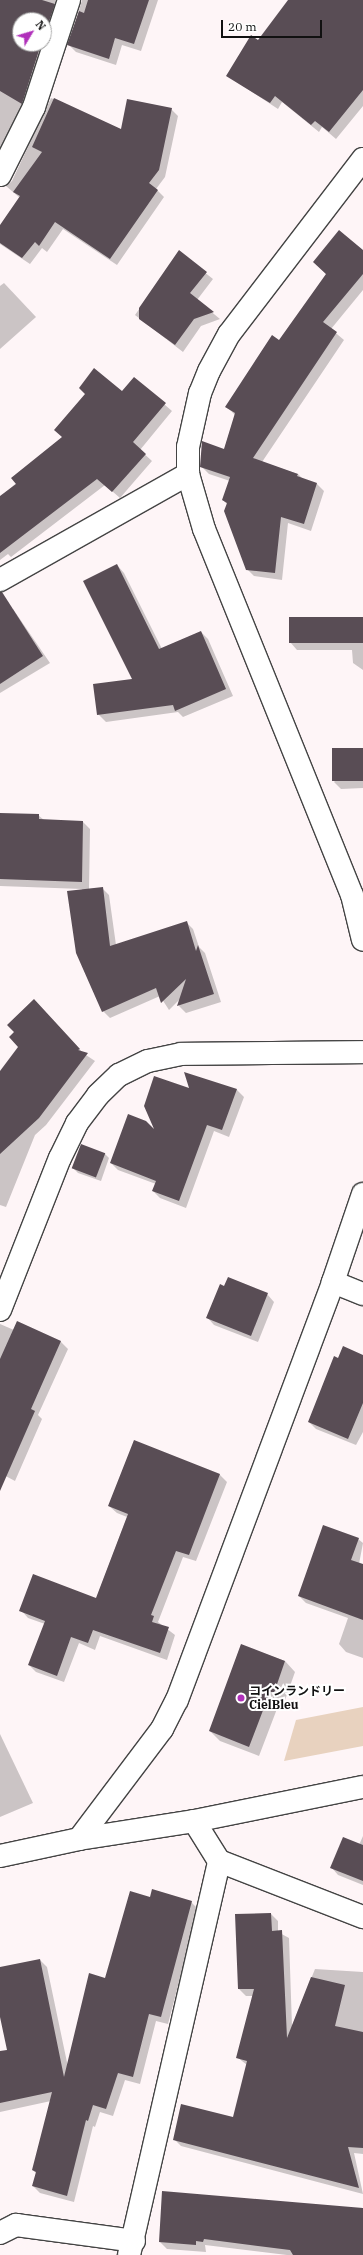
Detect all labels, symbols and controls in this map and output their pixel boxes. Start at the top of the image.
north arrow [12,12,52,52]
scale bar [223,12,324,38]
text: N [32,17,49,33]
text: 20 m [228,19,257,34]
place label: コインランドリー CielBleu [249,1684,345,1712]
marker: コインランドリー CielBleu [236,1693,246,1703]

